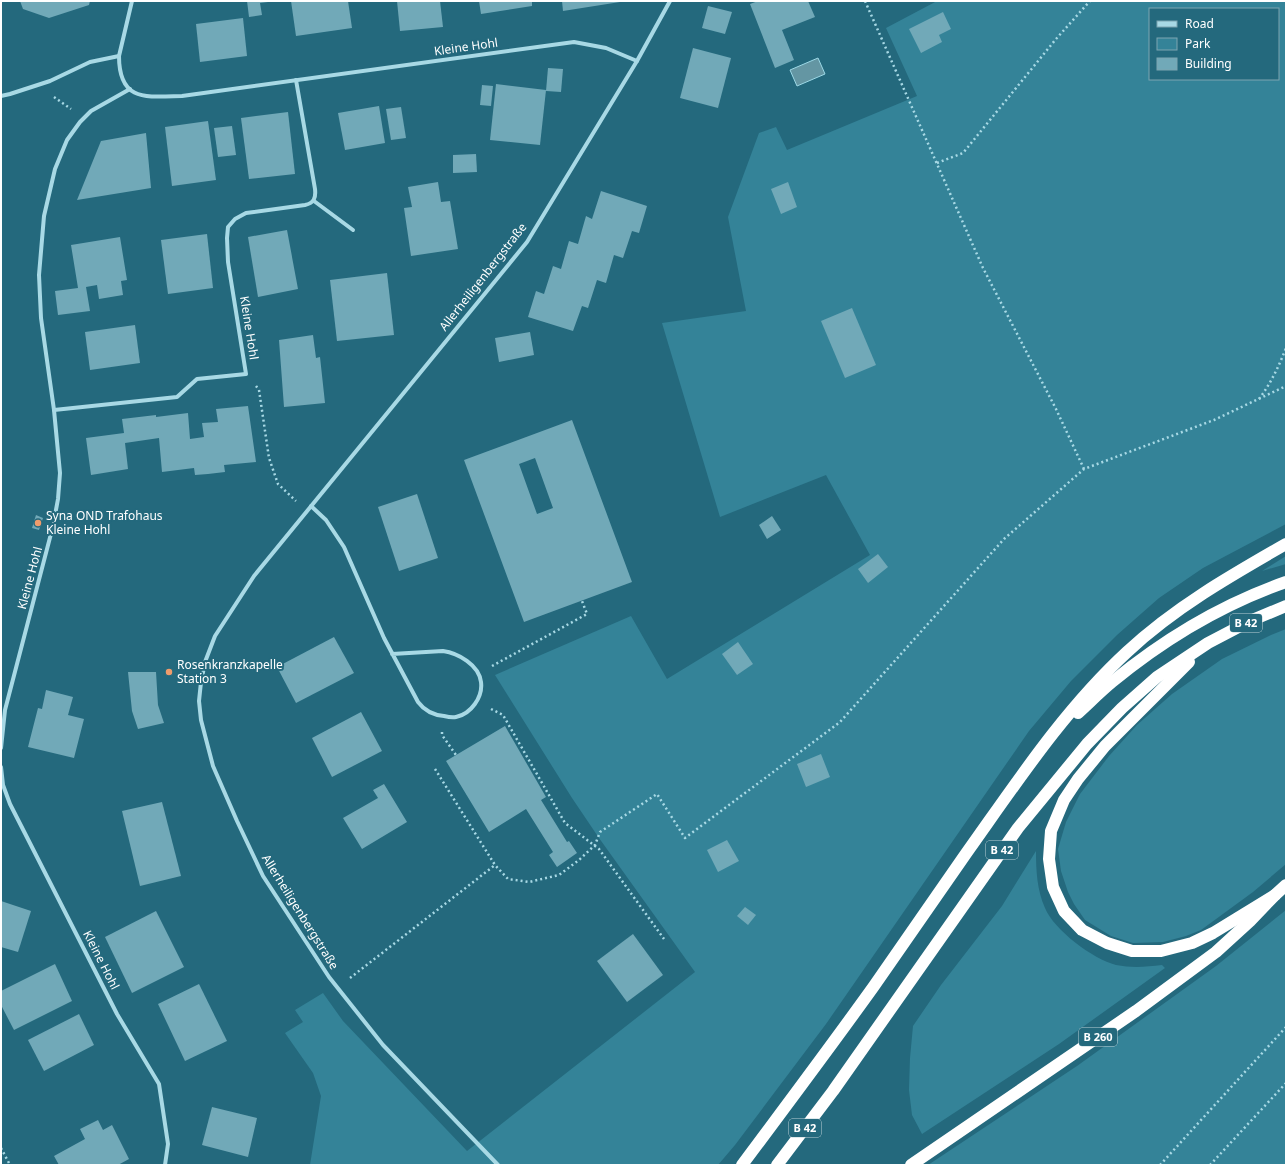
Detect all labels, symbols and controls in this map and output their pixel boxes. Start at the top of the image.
legend [1149,8,1279,80]
text: Road [1185,15,1214,32]
street label: Kleine Hohl [433,34,499,59]
text: Park [1185,35,1211,52]
text: Building [1185,55,1232,72]
street label: Allerheiligenbergstraße [435,219,530,334]
street label: Kleine Hohl [236,295,263,361]
place label: Syna OND Trafohaus Kleine Hohl [46,507,163,538]
marker: Syna OND Trafohaus Kleine Hohl [33,518,43,528]
street label: Kleine Hohl [13,545,46,611]
road number: B 42 [1230,614,1262,632]
place label: Rosenkranzkapelle Station 3 [177,656,283,687]
marker: Rosenkranzkapelle Station 3 [164,667,174,677]
road number: B 42 [986,841,1018,859]
street label: Allerheiligenbergstraße [258,851,343,973]
street label: Kleine Hohl [79,927,124,992]
road number: B 260 [1079,1028,1117,1046]
road number: B 42 [789,1119,821,1137]

